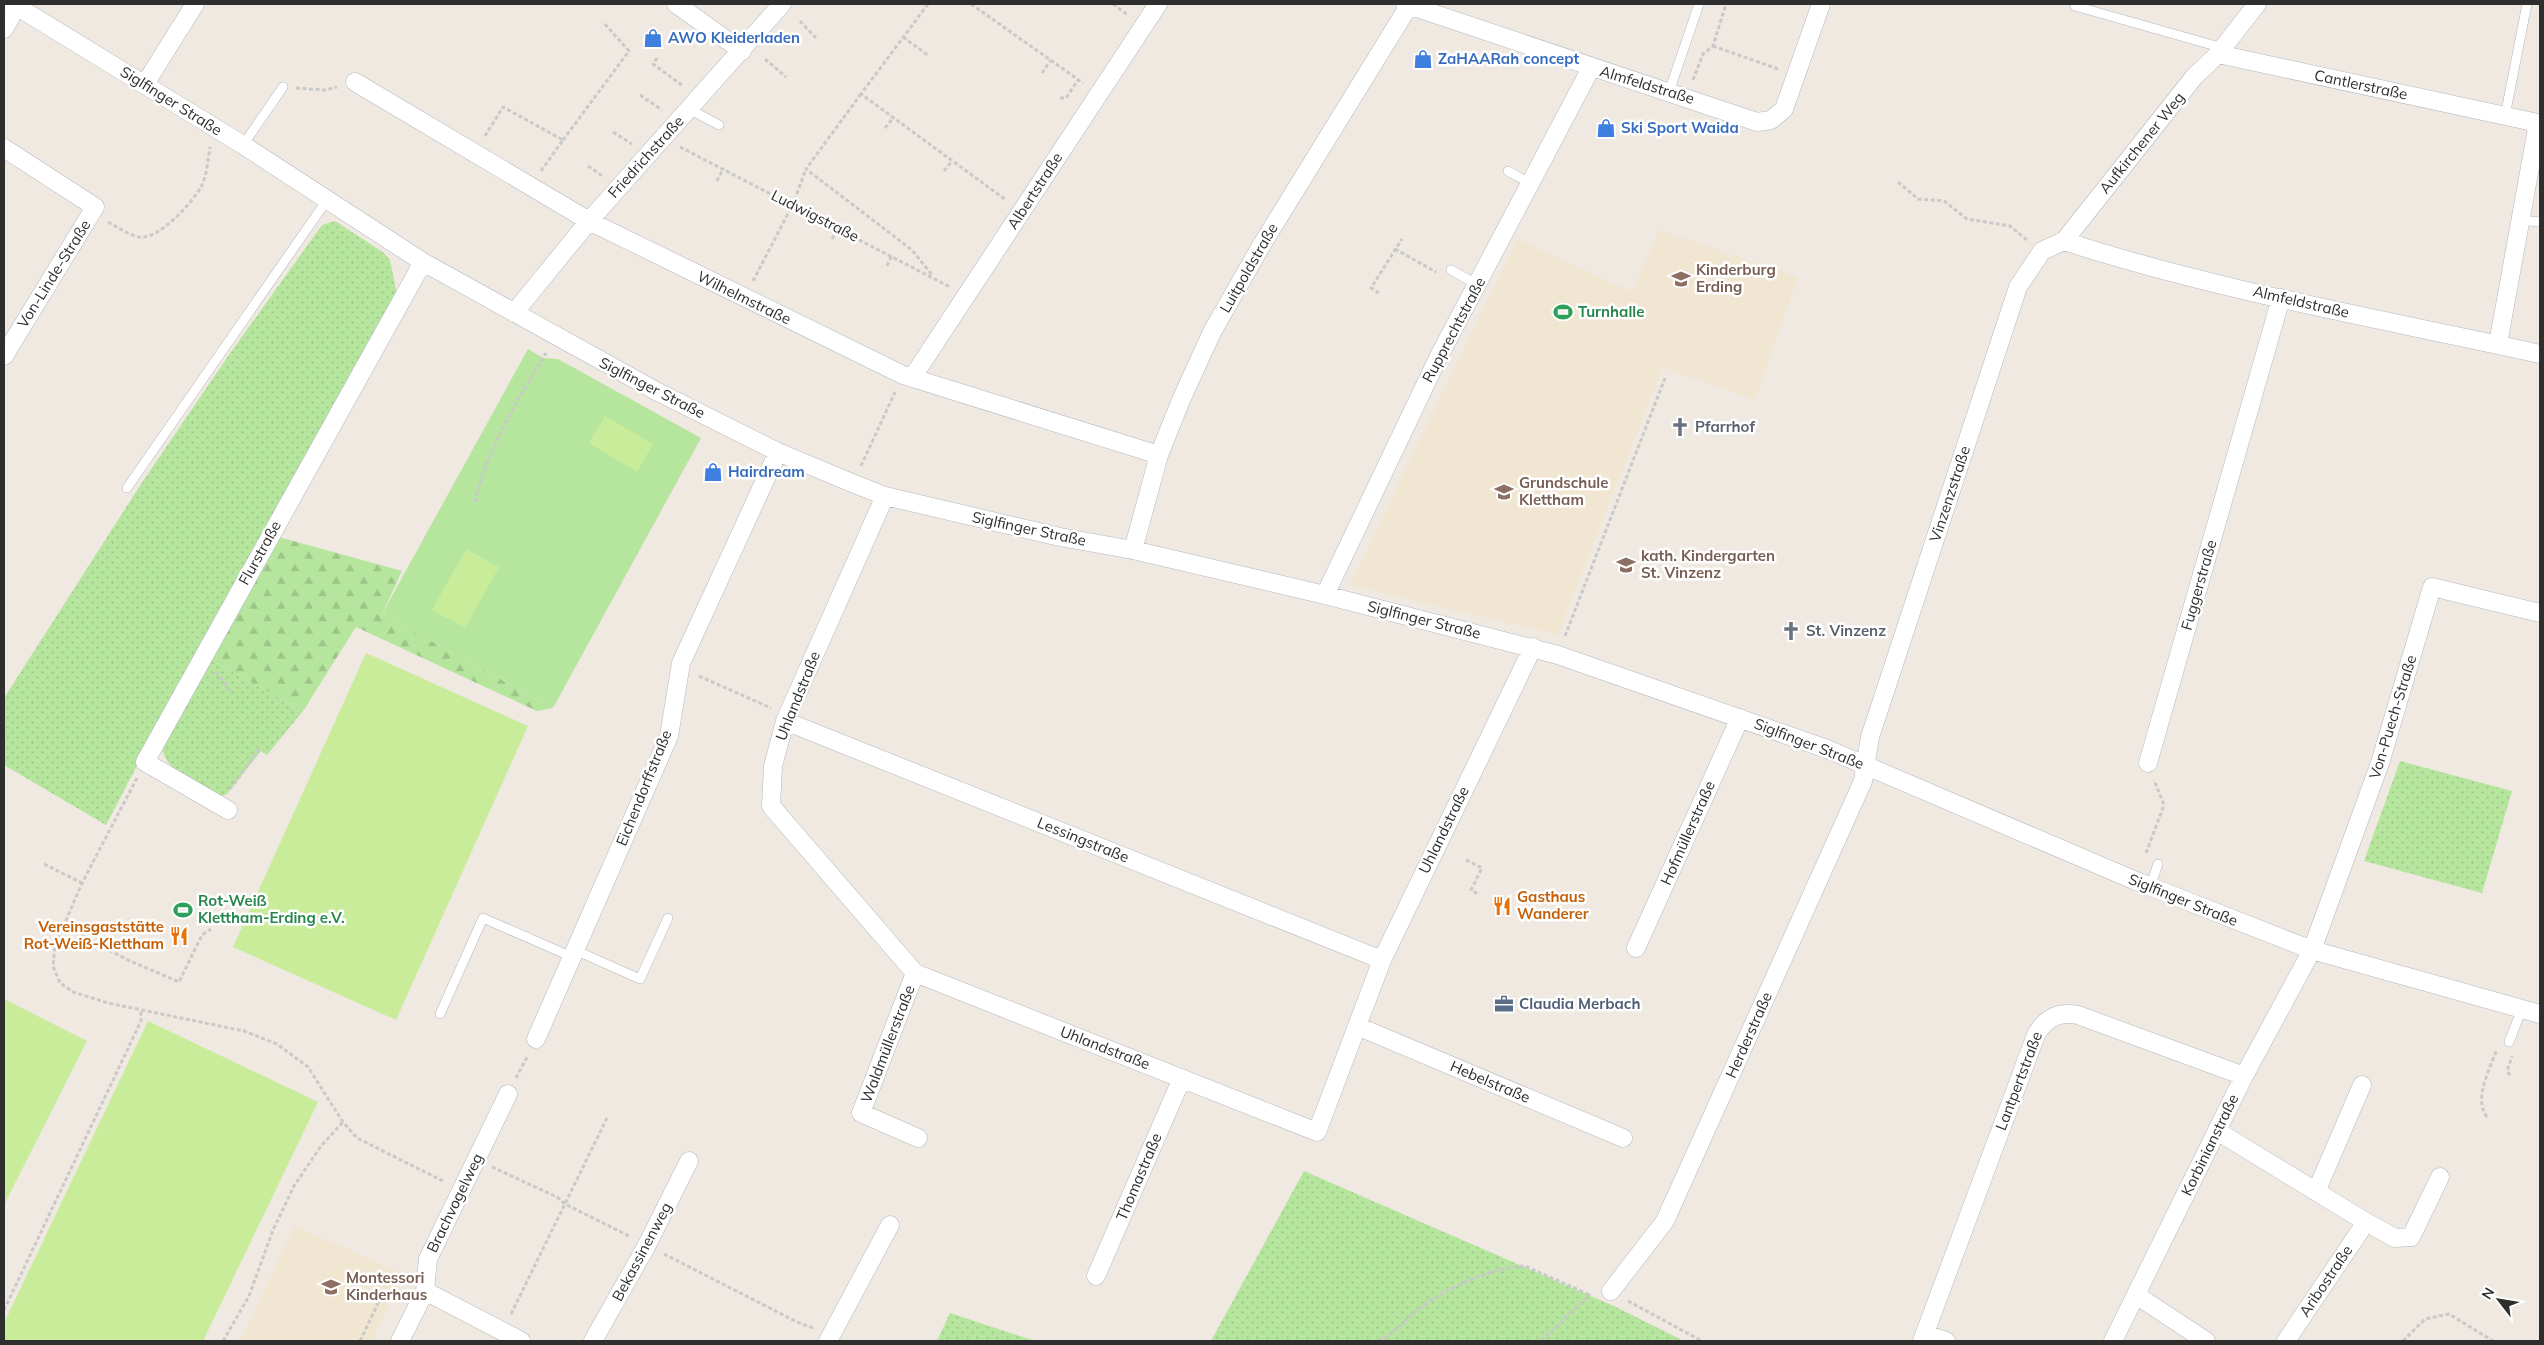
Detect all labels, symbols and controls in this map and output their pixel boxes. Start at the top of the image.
shop icon: AWO Kleiderladen [642,27,664,49]
place label: AWO Kleiderladen [668,28,800,47]
shop icon: ZaHAARah concept [1412,48,1434,70]
place label: ZaHAARah concept [1438,49,1579,68]
street label: Almfeldstraße [1598,61,1697,108]
street label: Siglfinger Straße [117,62,226,139]
street label: Cantlerstraße [2313,65,2409,104]
street label: Aufkirchener Weg [2095,88,2188,197]
street label: Friedrichstraße [604,112,688,202]
shop icon: Ski Sport Waida [1595,117,1617,139]
place label: Ski Sport Waida [1621,118,1739,137]
street label: Albertstraße [1003,149,1066,233]
street label: Ludwigstraße [768,185,862,246]
street label: Von-Linde-Straße [13,216,94,331]
street label: Luitpoldstraße [1215,220,1282,316]
place label: Kinderburg Erding [1696,260,1776,296]
street label: Wilhelmstraße [694,267,794,328]
school or university icon: Kinderburg Erding [1670,268,1692,290]
street label: Rupprechtstraße [1418,274,1489,386]
street label: Almfeldstraße [2251,281,2351,322]
sports icon: Turnhalle [1552,301,1574,323]
place label: Turnhalle [1578,302,1644,321]
street label: Siglfinger Straße [596,353,708,422]
church icon: Pfarrhof [1669,416,1691,438]
place label: Pfarrhof [1695,417,1755,436]
street label: Vinzenzstraße [1925,443,1974,544]
shop icon: Hairdream [702,461,724,483]
place label: Hairdream [728,462,805,481]
place label: Grundschule Klettham [1519,473,1608,509]
school or university icon: Grundschule Klettham [1493,481,1515,503]
street label: Siglfinger Straße [970,507,1088,550]
street label: Flurstraße [234,517,285,588]
street label: Fuggerstraße [2177,537,2220,632]
place label: kath. Kindergarten St. Vinzenz [1641,546,1775,582]
school or university icon: kath. Kindergarten St. Vinzenz [1615,554,1637,576]
street label: Siglfinger Straße [1365,596,1483,643]
church icon: St. Vinzenz [1780,620,1802,642]
place label: St. Vinzenz [1806,621,1886,640]
street label: Uhlandstraße [771,648,824,743]
street label: Von-Puech-Straße [2365,652,2420,781]
street label: Siglfinger Straße [1752,714,1867,773]
street label: Eichendorffstraße [612,727,675,849]
street label: Hofmüllerstraße [1656,778,1719,888]
street label: Uhlandstraße [1414,783,1473,877]
street label: Lessingstraße [1035,813,1132,867]
street label: Siglfinger Straße [2126,869,2241,930]
place label: Gasthaus Wanderer [1517,887,1589,923]
place label: Rot-Weiß Klettham-Erding e.V. [198,891,345,927]
restaurant icon: Gasthaus Wanderer [1491,895,1513,917]
sports icon: Rot-Weiß Klettham-Erding e.V. [172,899,194,921]
place label: Vereinsgaststätte Rot-Weiß-Klettham [24,917,164,953]
restaurant icon: Vereinsgaststätte Rot-Weiß-Klettham [168,925,190,947]
street label: Waldmüllerstraße [856,982,919,1105]
street label: Herderstraße [1721,989,1776,1081]
office icon: Claudia Merbach [1493,993,1515,1015]
place label: Claudia Merbach [1519,994,1640,1013]
street label: Uhlandstraße [1058,1022,1153,1073]
street label: Lantpertstraße [1991,1029,2046,1133]
street label: Hebelstraße [1447,1056,1533,1107]
street label: Korbinianstraße [2177,1091,2242,1199]
street label: Thomastraße [1112,1130,1166,1223]
street label: Brachvogelweg [422,1150,487,1256]
street label: Bekassinenweg [608,1199,676,1304]
street label: Aribostraße [2295,1241,2356,1320]
place label: Montessori Kinderhaus [346,1268,427,1304]
north arrow [2474,1275,2524,1325]
school or university icon: Montessori Kinderhaus [320,1276,342,1298]
text: N [2477,1284,2498,1302]

